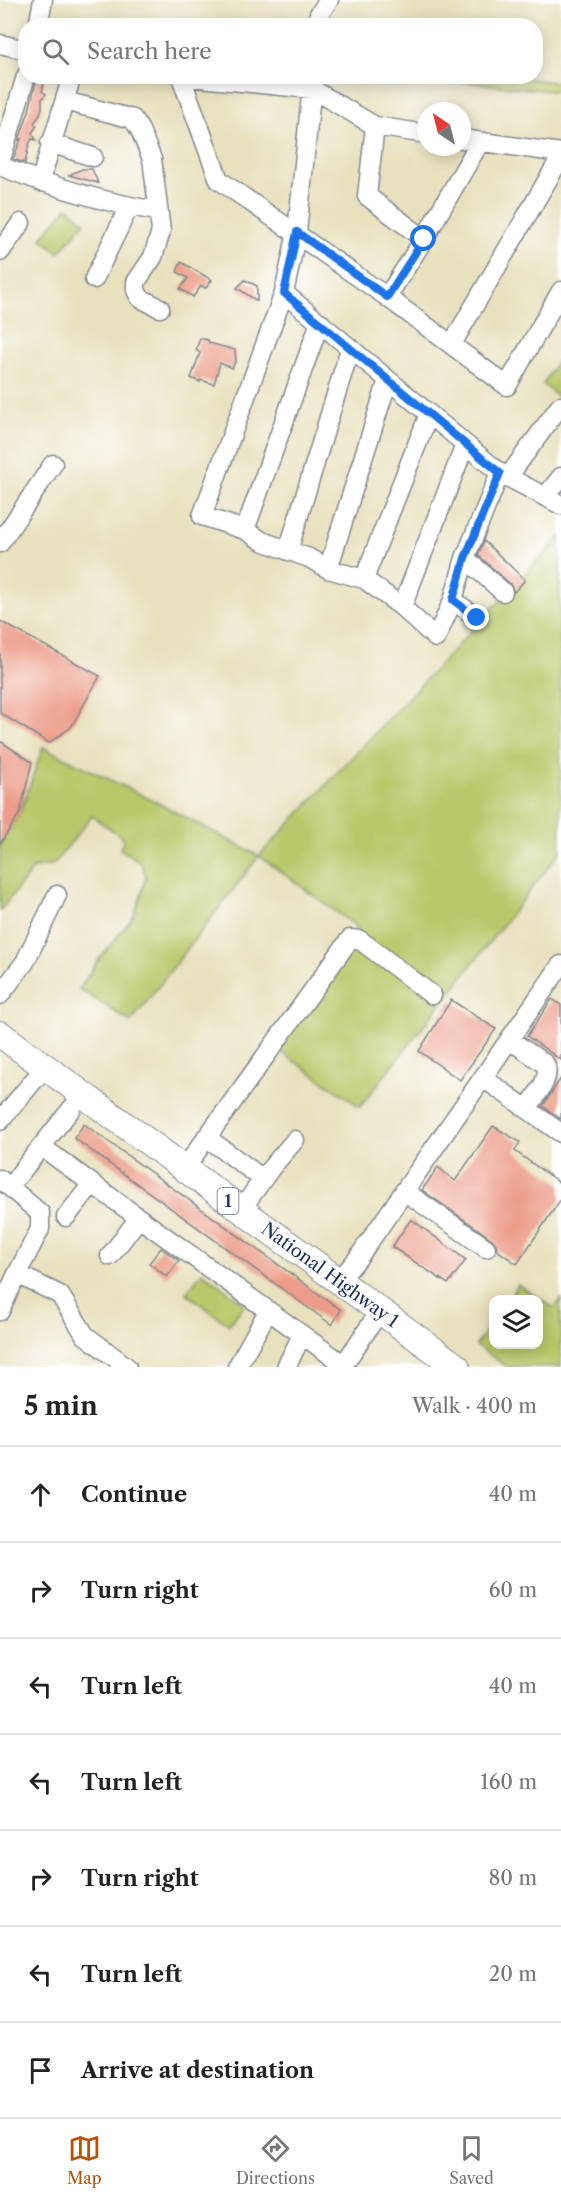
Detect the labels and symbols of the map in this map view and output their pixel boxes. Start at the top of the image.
north arrow [417,102,471,156]
route start [410,225,436,251]
route end [463,604,489,630]
road number: 1 [218,1188,238,1214]
street label: National Highway 1 [257,1218,403,1332]

